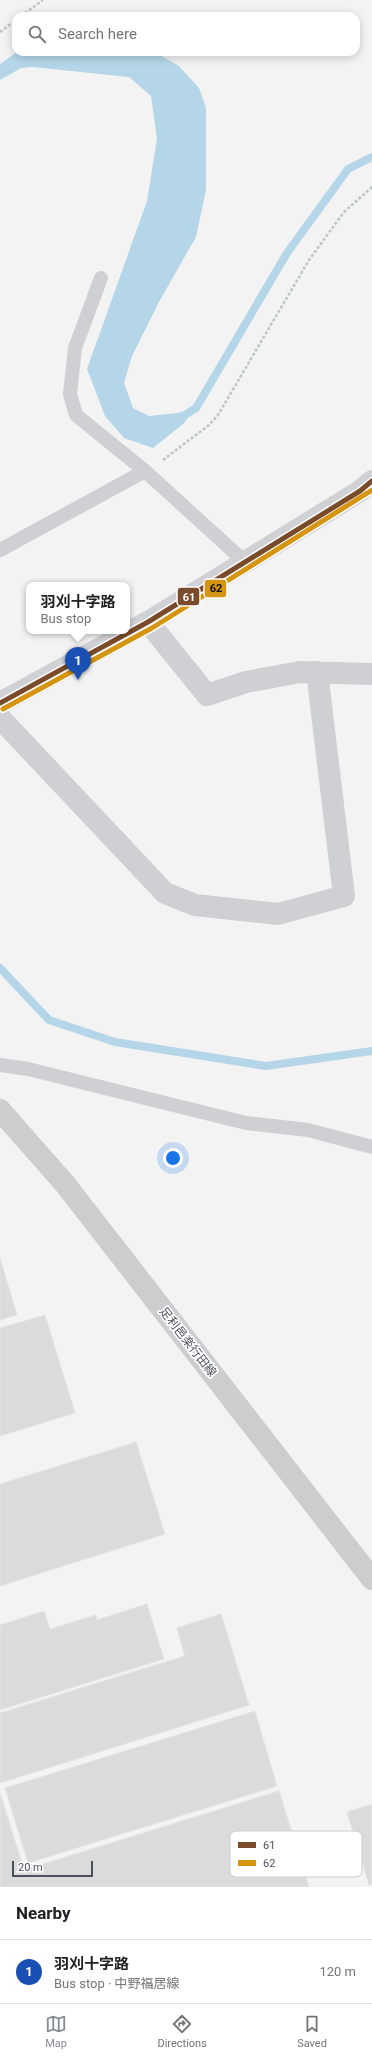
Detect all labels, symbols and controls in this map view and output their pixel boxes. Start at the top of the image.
search box [12,12,360,56]
icon: search [26,23,48,45]
text: Search here [58,25,137,43]
line badge: 62 [204,579,227,598]
popup [26,582,130,634]
text: 62 [210,582,222,595]
line badge: 61 [177,587,200,606]
text: 61 [183,591,195,604]
text: 羽刈十字路 [40,593,116,611]
text: Bus stop [40,611,91,626]
pin: 1 [65,647,91,680]
your location [163,1148,183,1168]
street label: 足利邑楽行田線 [157,1305,219,1379]
legend [230,1831,362,1877]
text: 61 [263,1839,275,1852]
text: 62 [263,1857,275,1870]
scale bar [12,1859,93,1878]
text: 20 m [18,1861,43,1874]
text: Nearby [16,1903,71,1923]
text: 羽刈十字路 [54,1955,129,1973]
text: 1 [25,1964,33,1979]
text: 120 m [319,1964,356,1979]
text: Bus stop · 中野福居線 [54,1976,180,1991]
tab: Map [45,2013,67,2050]
tab: Directions [157,2013,207,2050]
tab: Saved [297,2013,327,2050]

